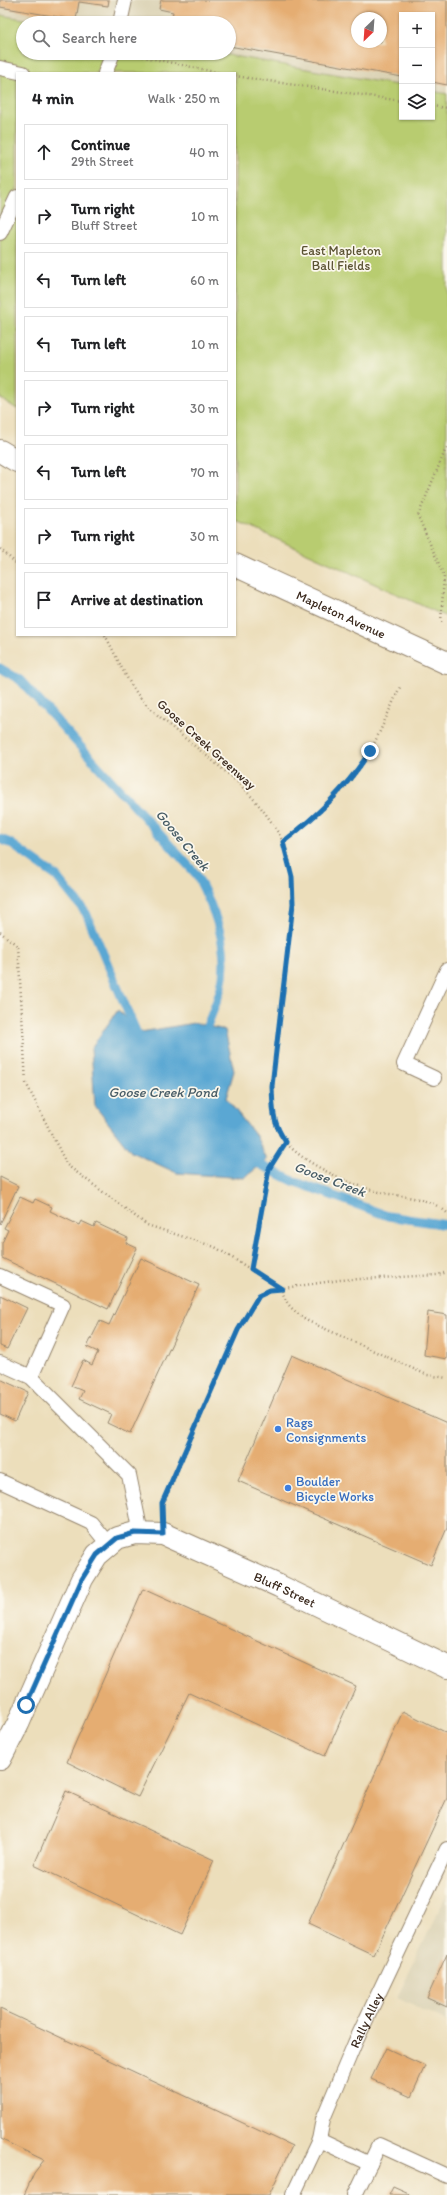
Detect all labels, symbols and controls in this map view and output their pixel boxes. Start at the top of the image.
north arrow [351,12,387,48]
map controls [399,12,435,120]
button: + [399,12,435,48]
search box [16,16,236,60]
icon: search [30,27,52,49]
text: Search here [62,29,137,47]
button: − [399,48,435,84]
button: layers [399,84,435,120]
text: 4 min [32,88,74,108]
text: Walk · 250 m [148,91,220,106]
text: Continue [71,136,130,154]
icon: ahead [33,141,55,163]
text: 40 m [189,145,219,160]
text: 29th Street [71,154,134,169]
text: Turn right [71,200,135,218]
icon: right [33,205,55,227]
text: 10 m [191,209,219,224]
text: Bluff Street [71,218,137,233]
park label: East Mapleton Ball Fields [301,243,382,273]
icon: left [33,269,55,291]
text: Turn left [71,271,126,289]
text: 60 m [190,273,219,288]
icon: left [33,333,55,355]
text: Turn left [71,335,126,353]
text: 10 m [191,337,219,352]
icon: right [33,397,55,419]
text: Turn right [71,399,135,417]
text: 30 m [190,401,219,416]
icon: left [33,461,55,483]
text: Turn left [71,463,126,481]
text: 70 m [191,465,219,480]
icon: right [33,525,55,547]
text: Turn right [71,527,135,545]
text: 30 m [190,529,219,544]
street label: Mapleton Avenue [294,587,388,642]
icon: arrive [33,589,55,611]
text: Arrive at destination [71,591,203,609]
street label: Goose Creek Greenway [154,696,259,793]
route end [361,742,379,760]
water label: Goose Creek [152,806,214,875]
water label: Goose Creek Pond [109,1084,219,1101]
water label: Goose Creek [292,1158,369,1201]
place label: Rags Consignments [286,1415,366,1445]
marker: Rags Consignments [273,1424,283,1434]
place label: Boulder Bicycle Works [296,1474,374,1504]
marker: Boulder Bicycle Works [283,1483,293,1493]
street label: Bluff Street [252,1569,318,1611]
route start [17,1696,35,1714]
street label: Rally Alley [347,1990,386,2050]

